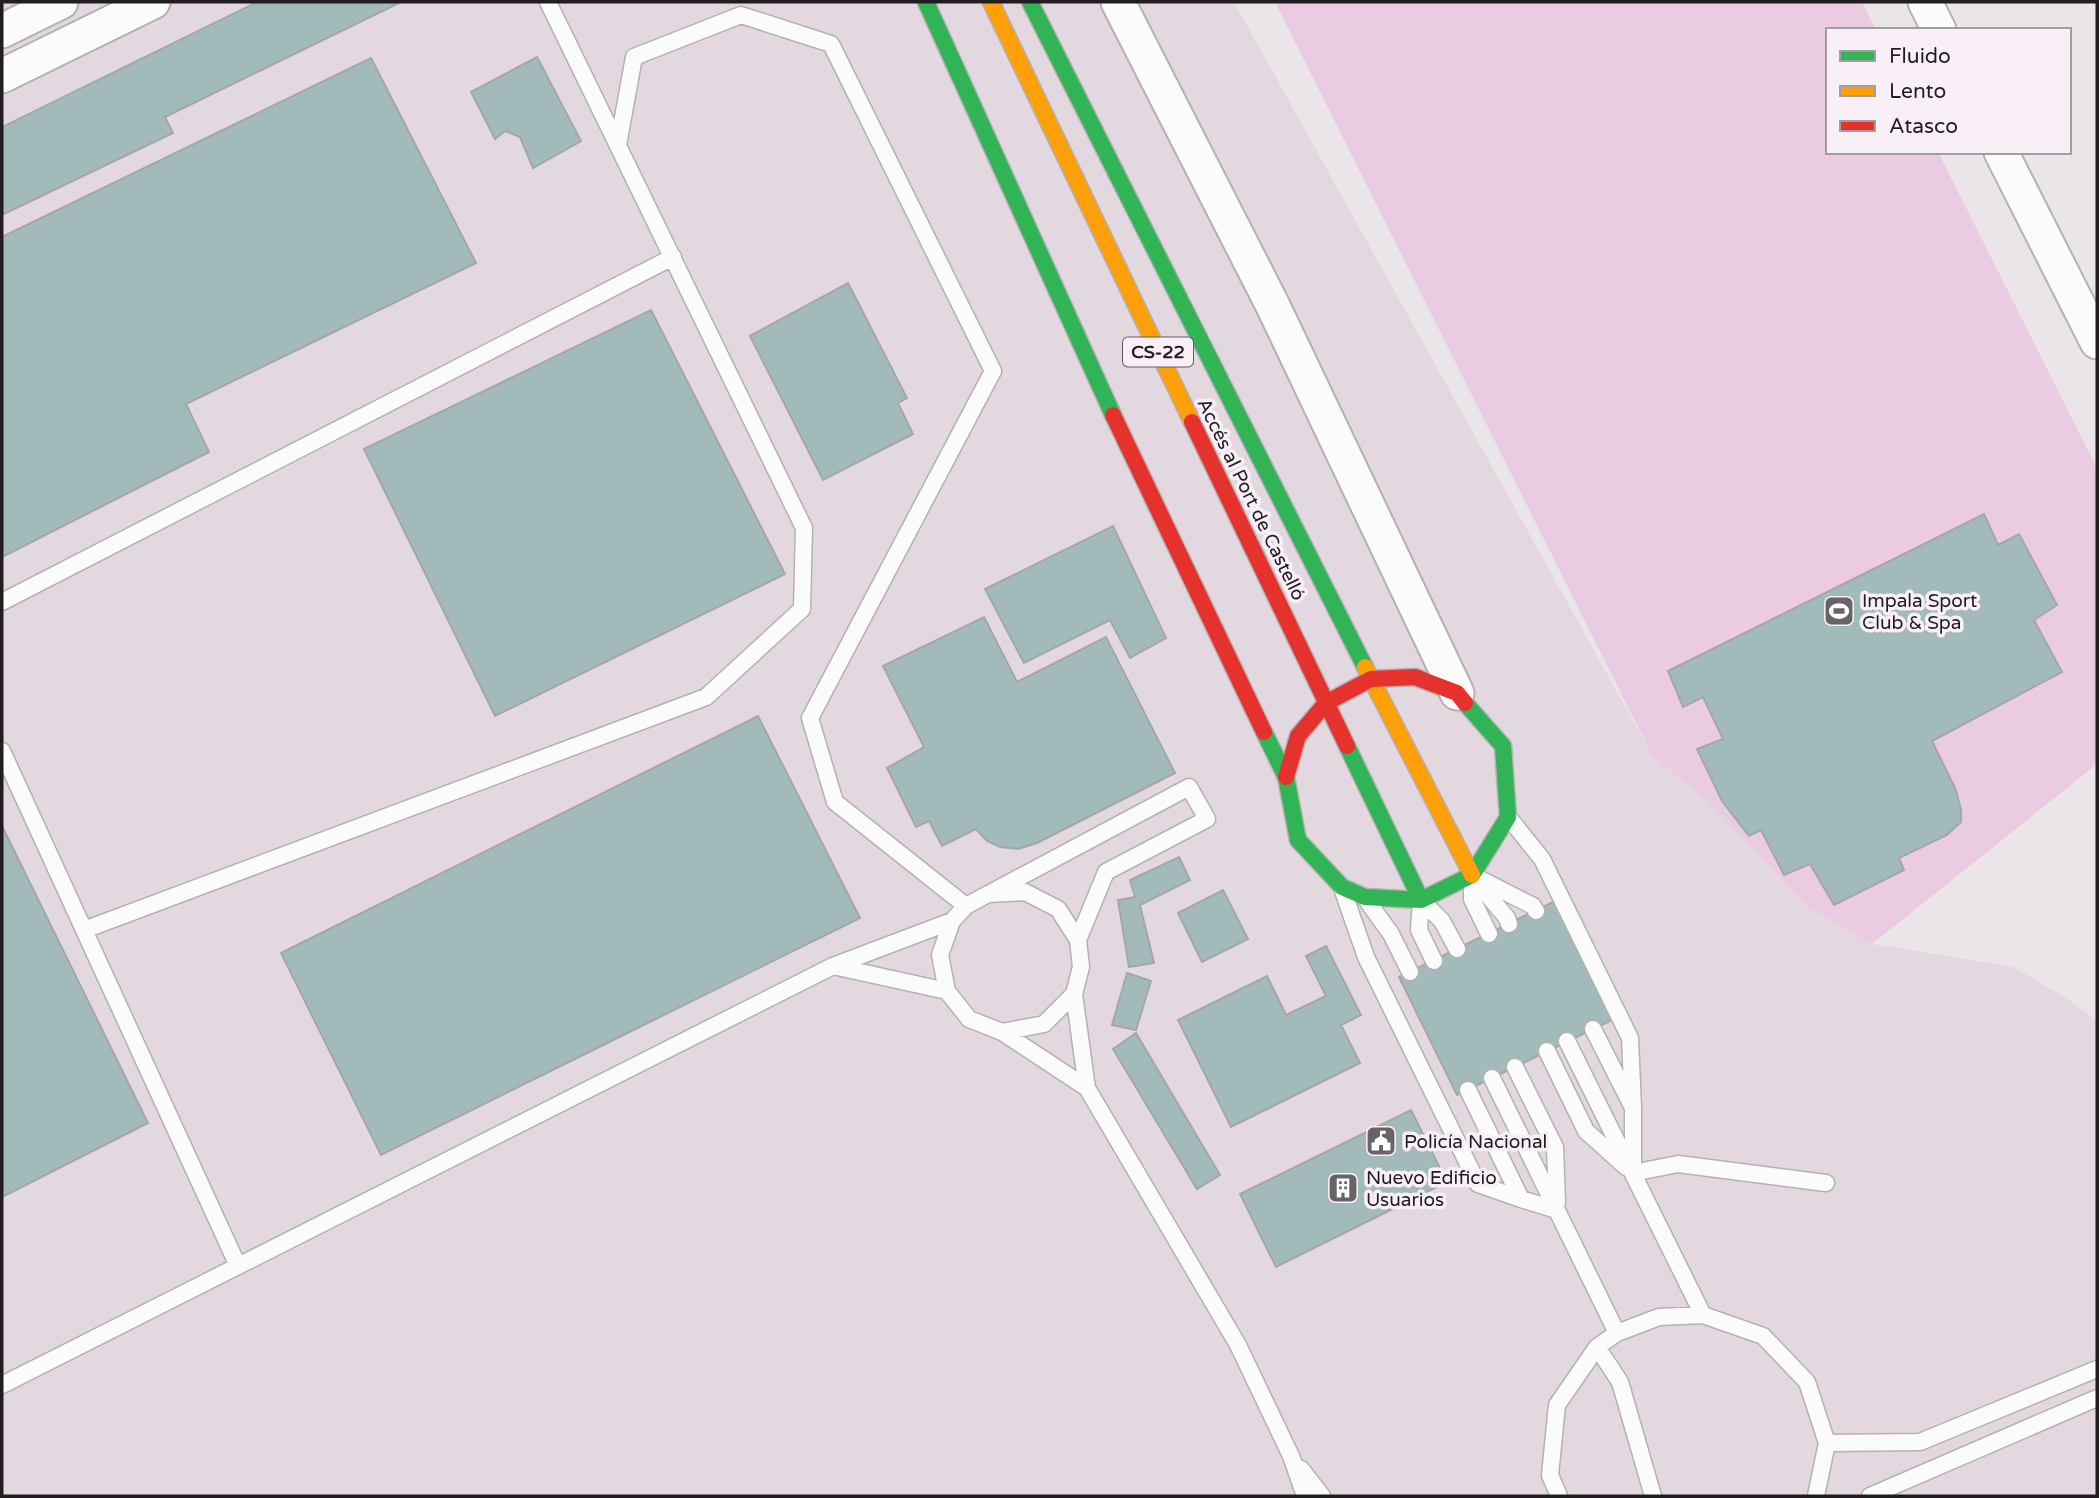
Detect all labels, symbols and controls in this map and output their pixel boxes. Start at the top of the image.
legend [1826,28,2071,154]
text: Fluido [1889,44,1951,69]
text: Lento [1889,79,1946,104]
text: Atasco [1889,114,1958,139]
road number: CS-22 [1123,338,1193,366]
street label: Accés al Port de Castelló [1193,395,1310,604]
place label: Impala Sport Club & Spa [1862,590,1977,634]
sports icon: Impala Sport Club & Spa [1822,594,1856,628]
public building icon: Policía Nacional [1364,1124,1398,1158]
place label: Policía Nacional [1404,1131,1547,1153]
place label: Nuevo Edificio Usuarios [1366,1167,1497,1211]
building icon: Nuevo Edificio Usuarios [1326,1171,1360,1205]

